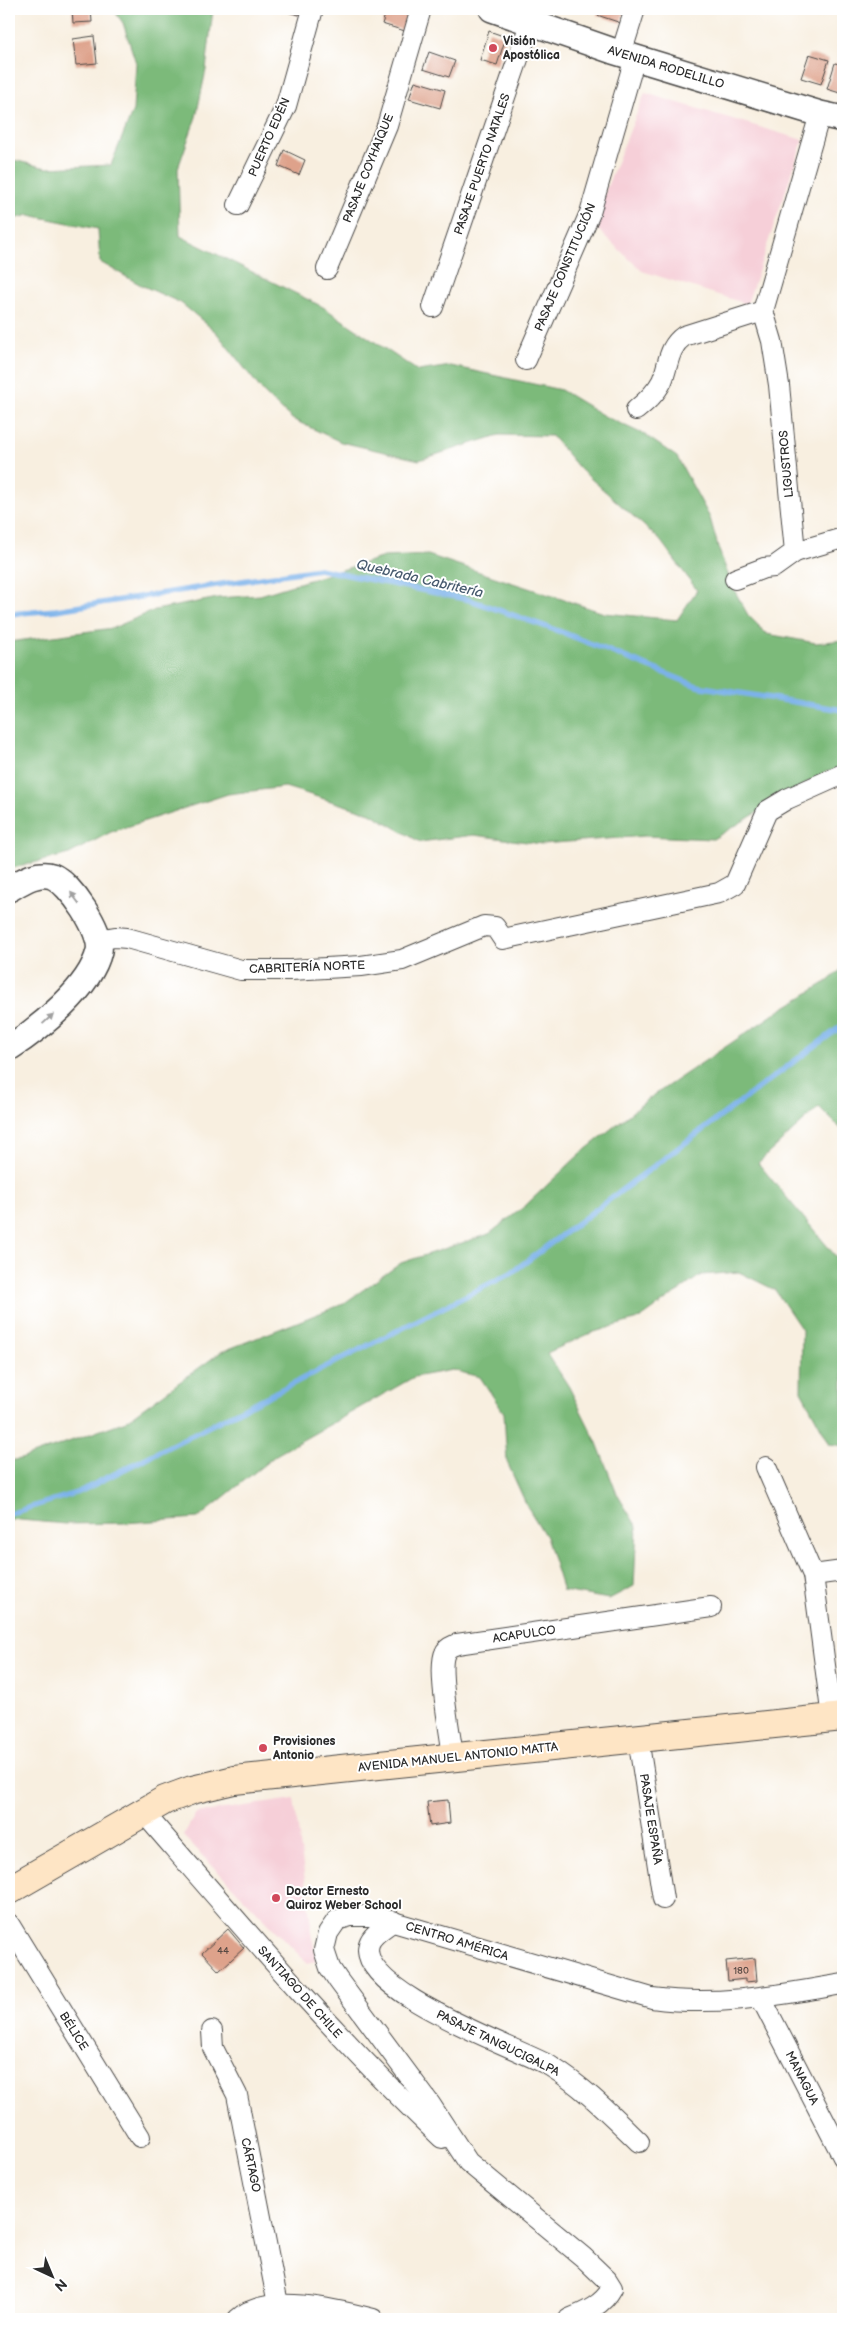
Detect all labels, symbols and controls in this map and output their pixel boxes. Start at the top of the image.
place label: Visión Apostólica [502,34,560,63]
marker: Visión Apostólica [487,42,499,54]
street label: AVENIDA RODELILLO [606,43,726,92]
street label: PASAJE PUERTO NATALES [451,92,514,237]
street label: PUERTO EDÉN [244,95,294,179]
street label: PASAJE COYHAIQUE [340,111,397,225]
street label: PASAJE CONSTITUCIÓN [530,200,599,333]
street label: LIGUSTROS [776,430,797,498]
water label: Quebrada Cabritería [355,556,485,601]
one-way arrow [70,891,80,905]
street label: CABRITERÍA NORTE [249,956,365,977]
one-way arrow [42,1013,54,1025]
street label: ACAPULCO [492,1623,557,1646]
place label: Provisiones Antonio [272,1734,336,1763]
street label: AVENIDA MANUEL ANTONIO MATTA [357,1739,559,1775]
marker: Provisiones Antonio [257,1742,269,1754]
street label: PASAJE ESPAÑA [636,1772,667,1866]
place label: Doctor Ernesto Quiroz Weber School [286,1884,401,1913]
marker: Doctor Ernesto Quiroz Weber School [270,1892,282,1904]
street label: CENTRO AMÉRICA [403,1918,511,1964]
street label: SANTIAGO DE CHILE [254,1943,345,2042]
house number: 44 [217,1945,229,1957]
house number: 180 [733,1965,749,1977]
street label: PASAJE TANGUCIGALPA [434,2007,563,2080]
street label: BÉLICE [56,2009,92,2054]
street label: MANAGUA [782,2049,822,2108]
street label: CÁRTAGO [237,2136,266,2194]
north arrow [28,2250,78,2300]
text: N [51,2275,70,2295]

